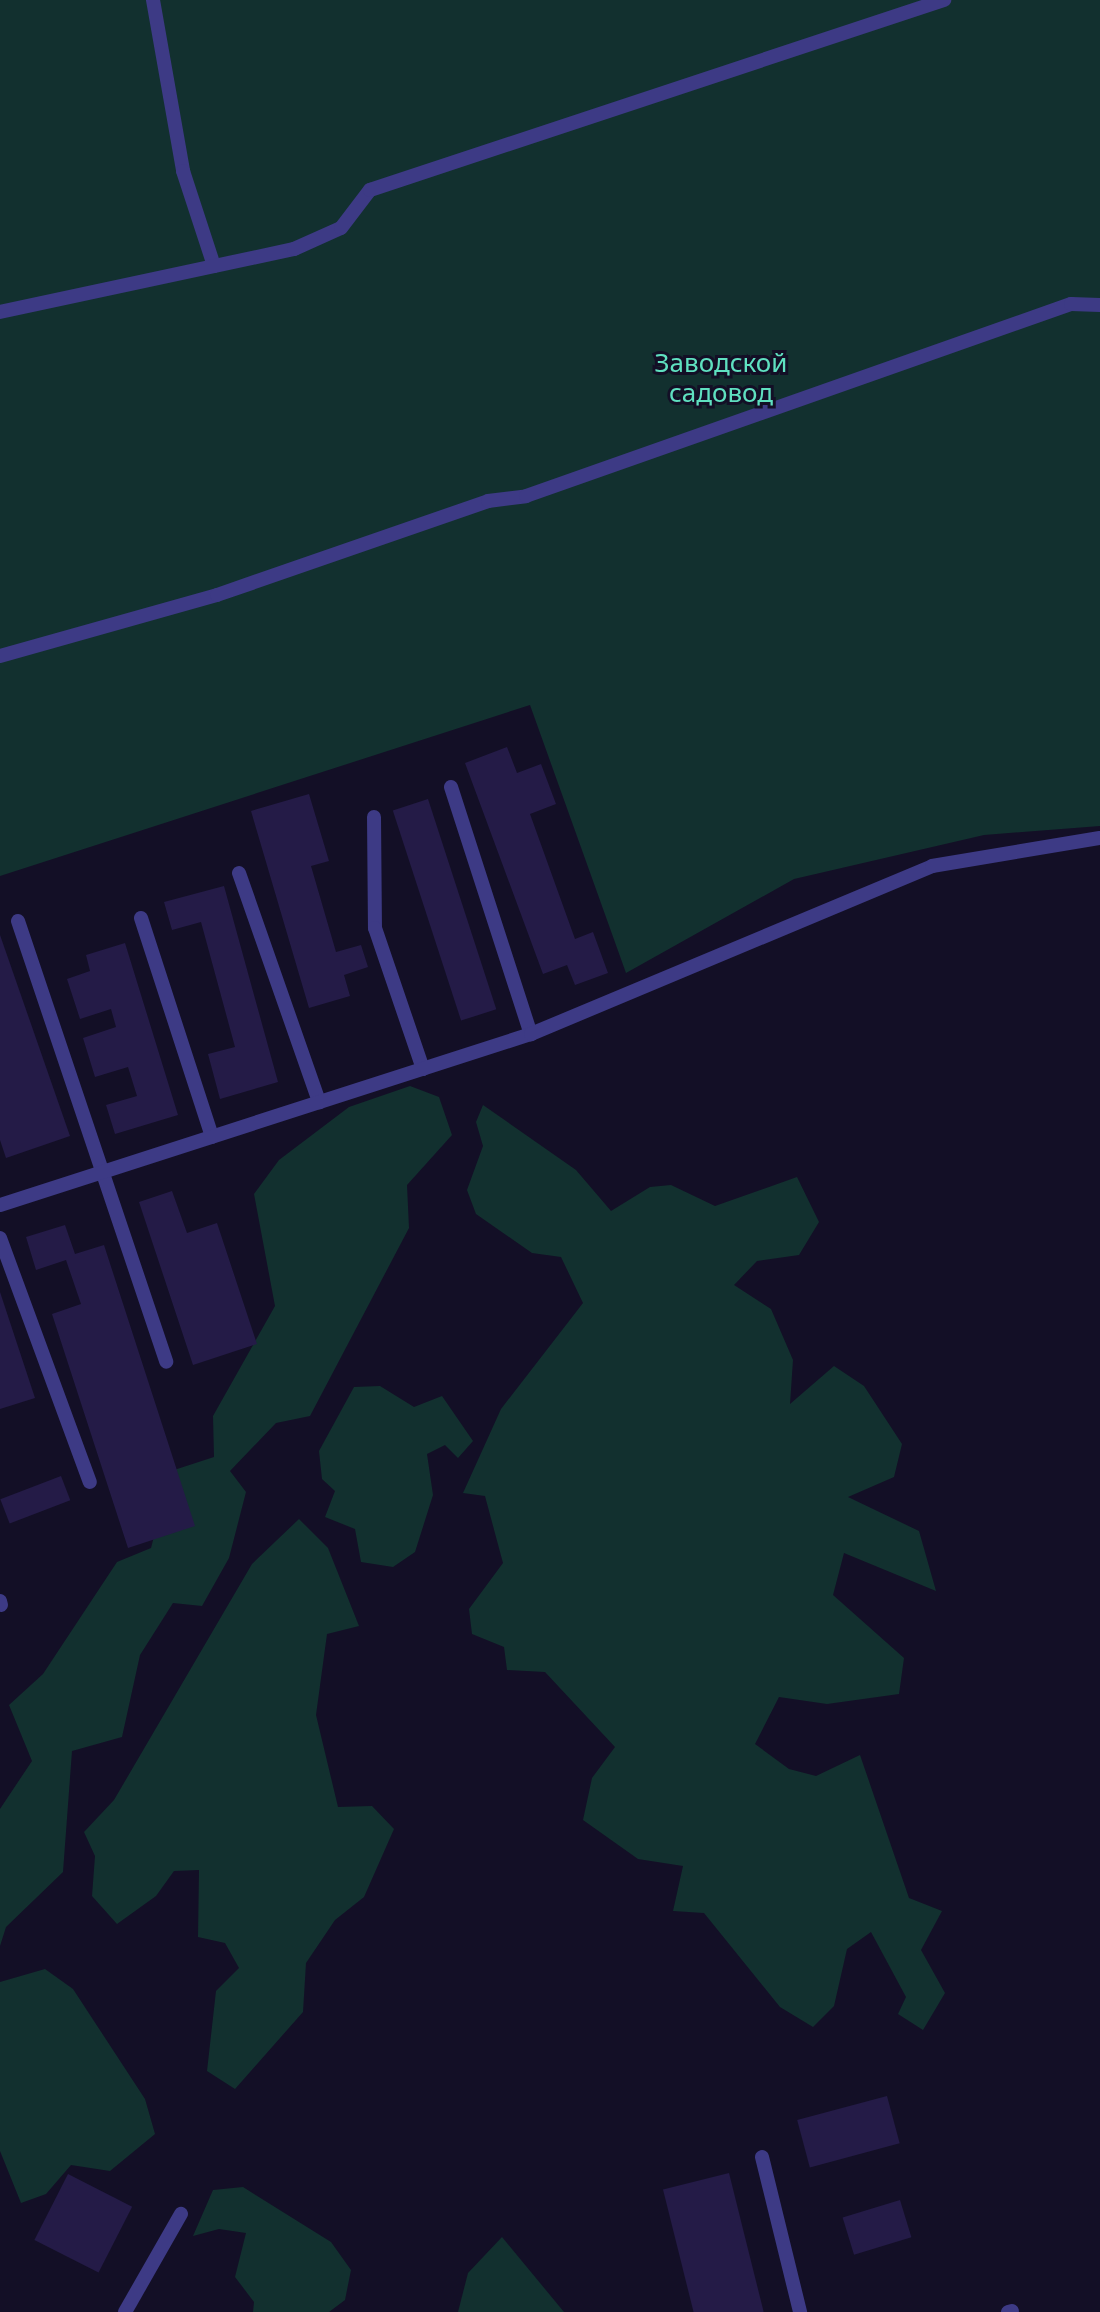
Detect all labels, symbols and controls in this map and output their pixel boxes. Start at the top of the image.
park label: Заводской садовод [655,347,787,408]

